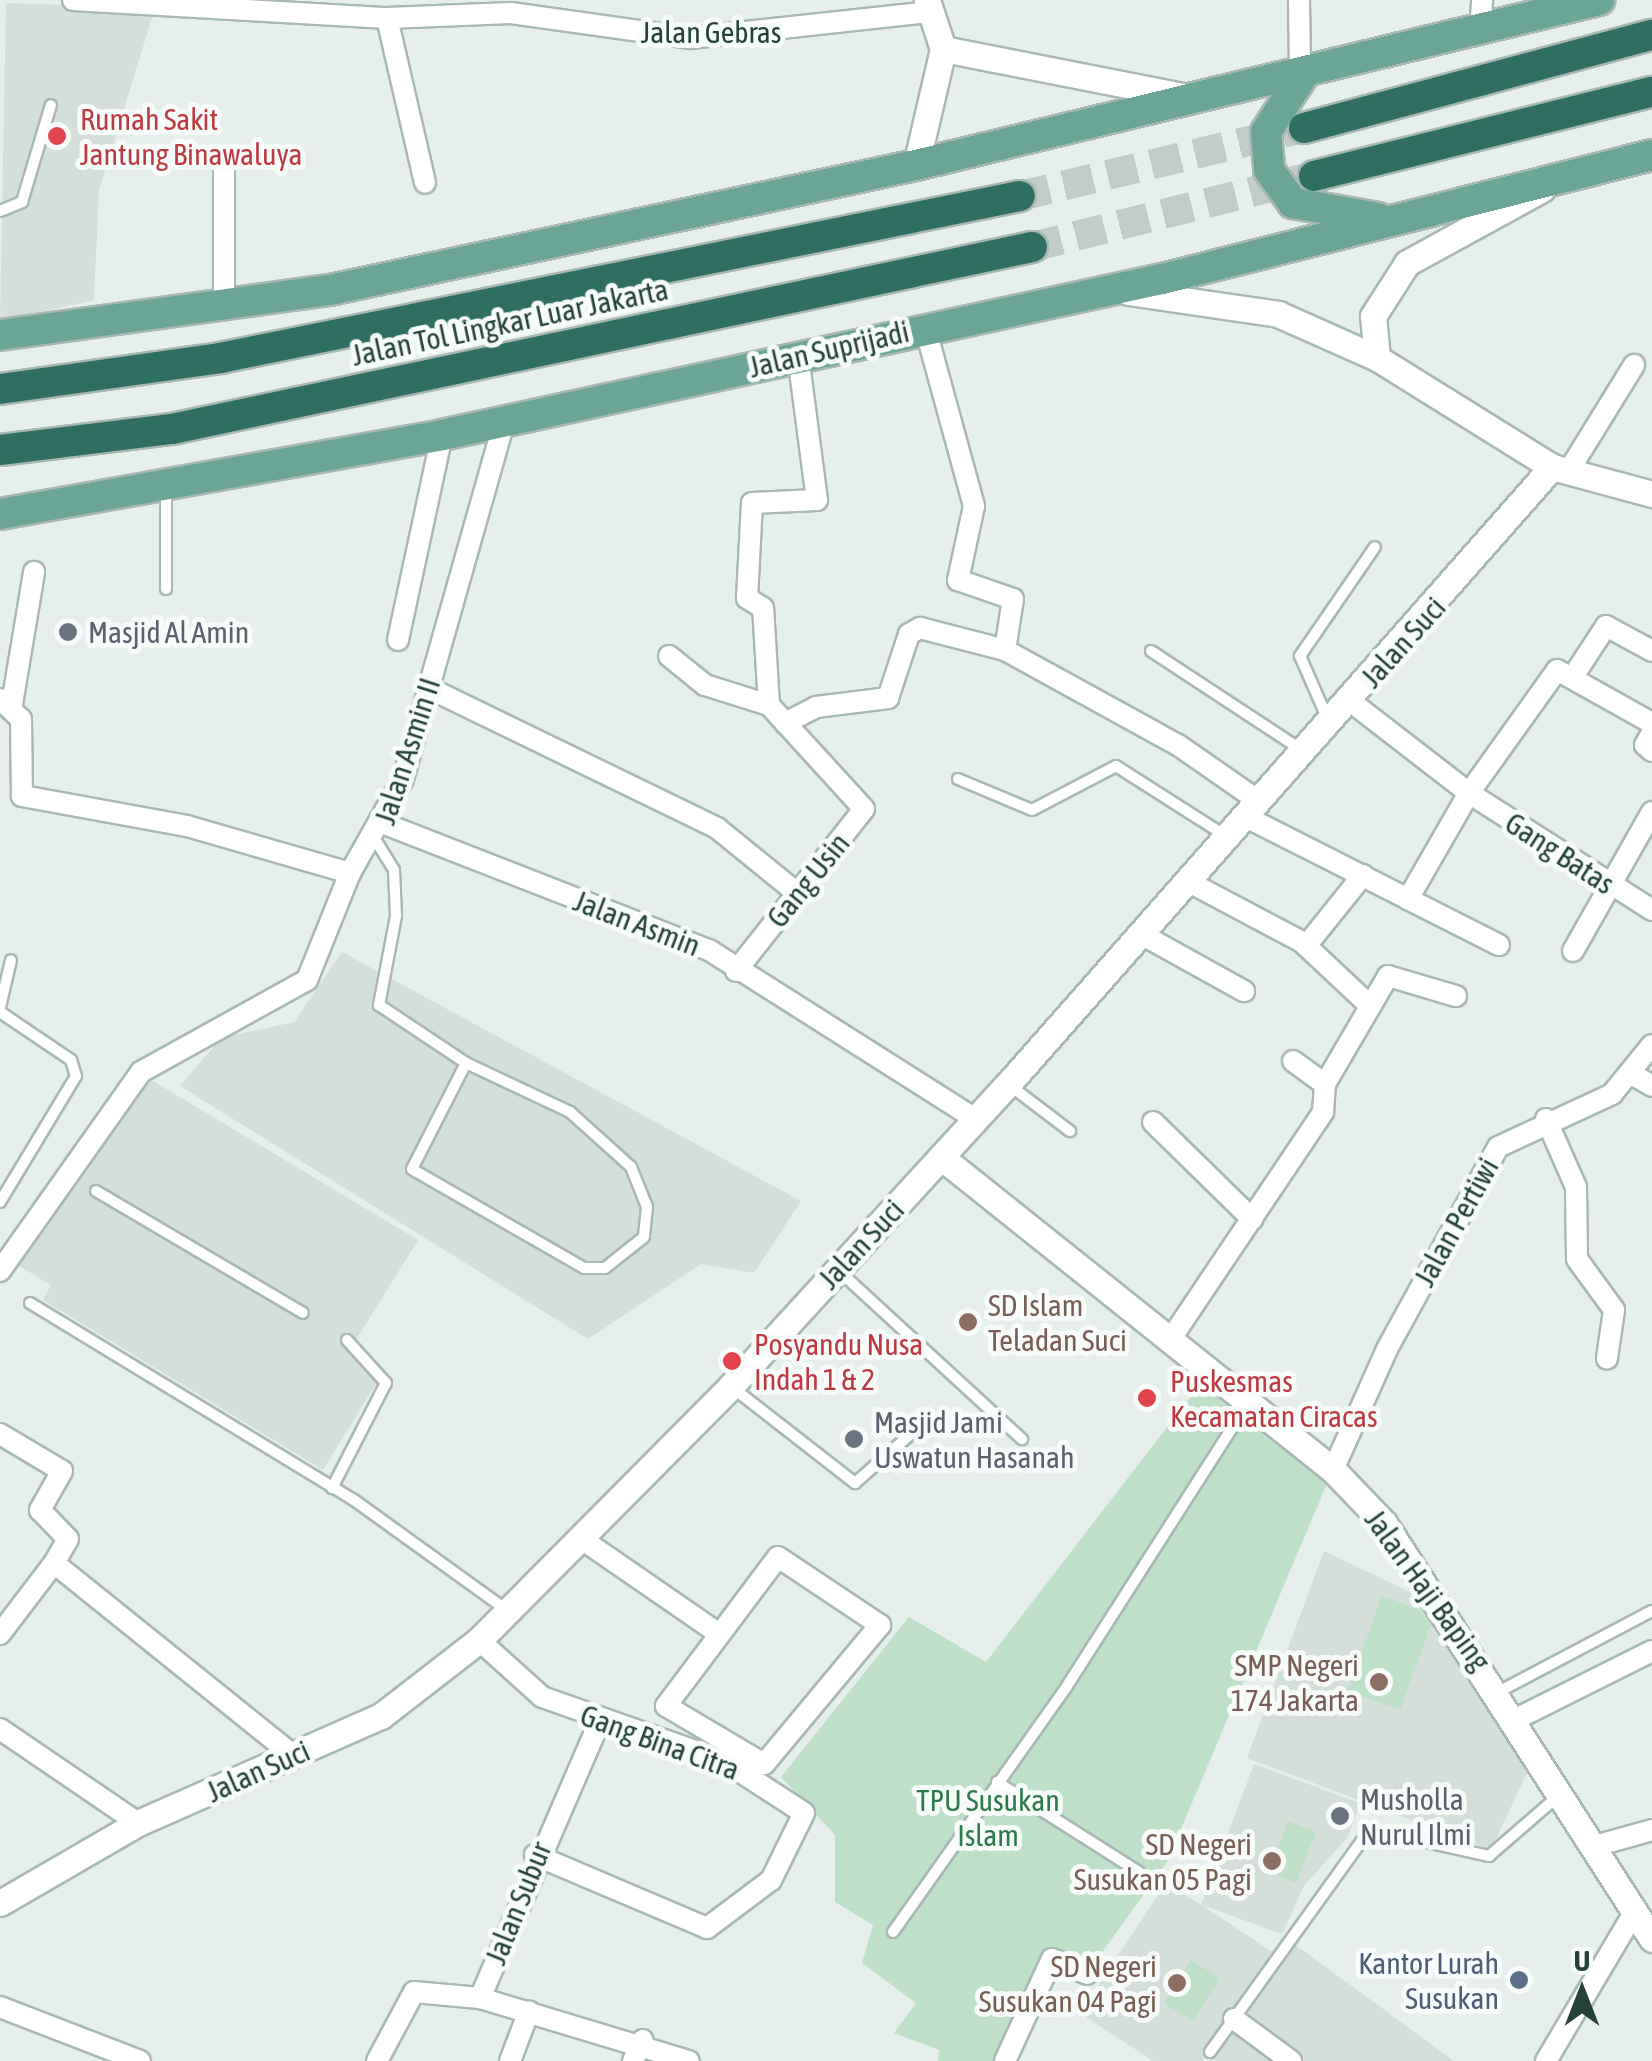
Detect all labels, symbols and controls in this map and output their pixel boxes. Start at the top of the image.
street label: Jalan Gebras [641,14,781,50]
place label: Rumah Sakit Jantung Binawaluya [80,101,302,172]
marker: Rumah Sakit Jantung Binawaluya [44,123,70,149]
street label: Jalan Tol Lingkar Luar Jakarta [349,271,671,373]
street label: Jalan Suprijadi [745,313,913,385]
street label: Jalan Suci [1353,589,1453,695]
place label: Masjid Al Amin [88,614,249,650]
marker: Masjid Al Amin [57,621,79,643]
street label: Jalan Asmin II [366,673,448,829]
street label: Gang Batas [1499,804,1621,902]
street label: Gang Usin [759,825,857,935]
street label: Jalan Asmin [569,882,705,964]
street label: Jalan Pertiwi [1406,1152,1506,1292]
street label: Jalan Suci [811,1192,911,1296]
place label: SD Islam Teladan Suci [988,1287,1127,1358]
marker: SD Islam Teladan Suci [957,1311,979,1333]
place label: Posyandu Nusa Indah 1 & 2 [754,1326,923,1396]
marker: Posyandu Nusa Indah 1 & 2 [719,1348,745,1374]
place label: Puskesmas Kecamatan Ciracas [1170,1363,1378,1434]
marker: Puskesmas Kecamatan Ciracas [1134,1385,1160,1411]
place label: Masjid Jami Uswatun Hasanah [874,1404,1075,1474]
marker: Masjid Jami Uswatun Hasanah [843,1428,865,1450]
street label: Jalan Haji Baping [1358,1503,1498,1677]
place label: SMP Negeri 174 Jakarta [1231,1647,1359,1718]
marker: SMP Negeri 174 Jakarta [1368,1671,1390,1693]
street label: Gang Bina Citra [576,1697,744,1787]
street label: Jalan Suci [201,1732,315,1810]
place label: Musholla Nurul Ilmi [1360,1781,1472,1852]
park label: TPU Susukan Islam [916,1782,1060,1852]
marker: Musholla Nurul Ilmi [1329,1805,1351,1827]
place label: SD Negeri Susukan 05 Pagi [1074,1826,1252,1896]
street label: Jalan Subur [477,1837,559,1969]
marker: SD Negeri Susukan 05 Pagi [1261,1850,1283,1872]
north arrow [1532,1941,1632,2041]
place label: Kantor Lurah Susukan [1358,1945,1499,2016]
text: U [1574,1945,1590,1977]
place label: SD Negeri Susukan 04 Pagi [979,1948,1157,2018]
marker: Kantor Lurah Susukan [1508,1969,1530,1991]
marker: SD Negeri Susukan 04 Pagi [1166,1972,1188,1994]

